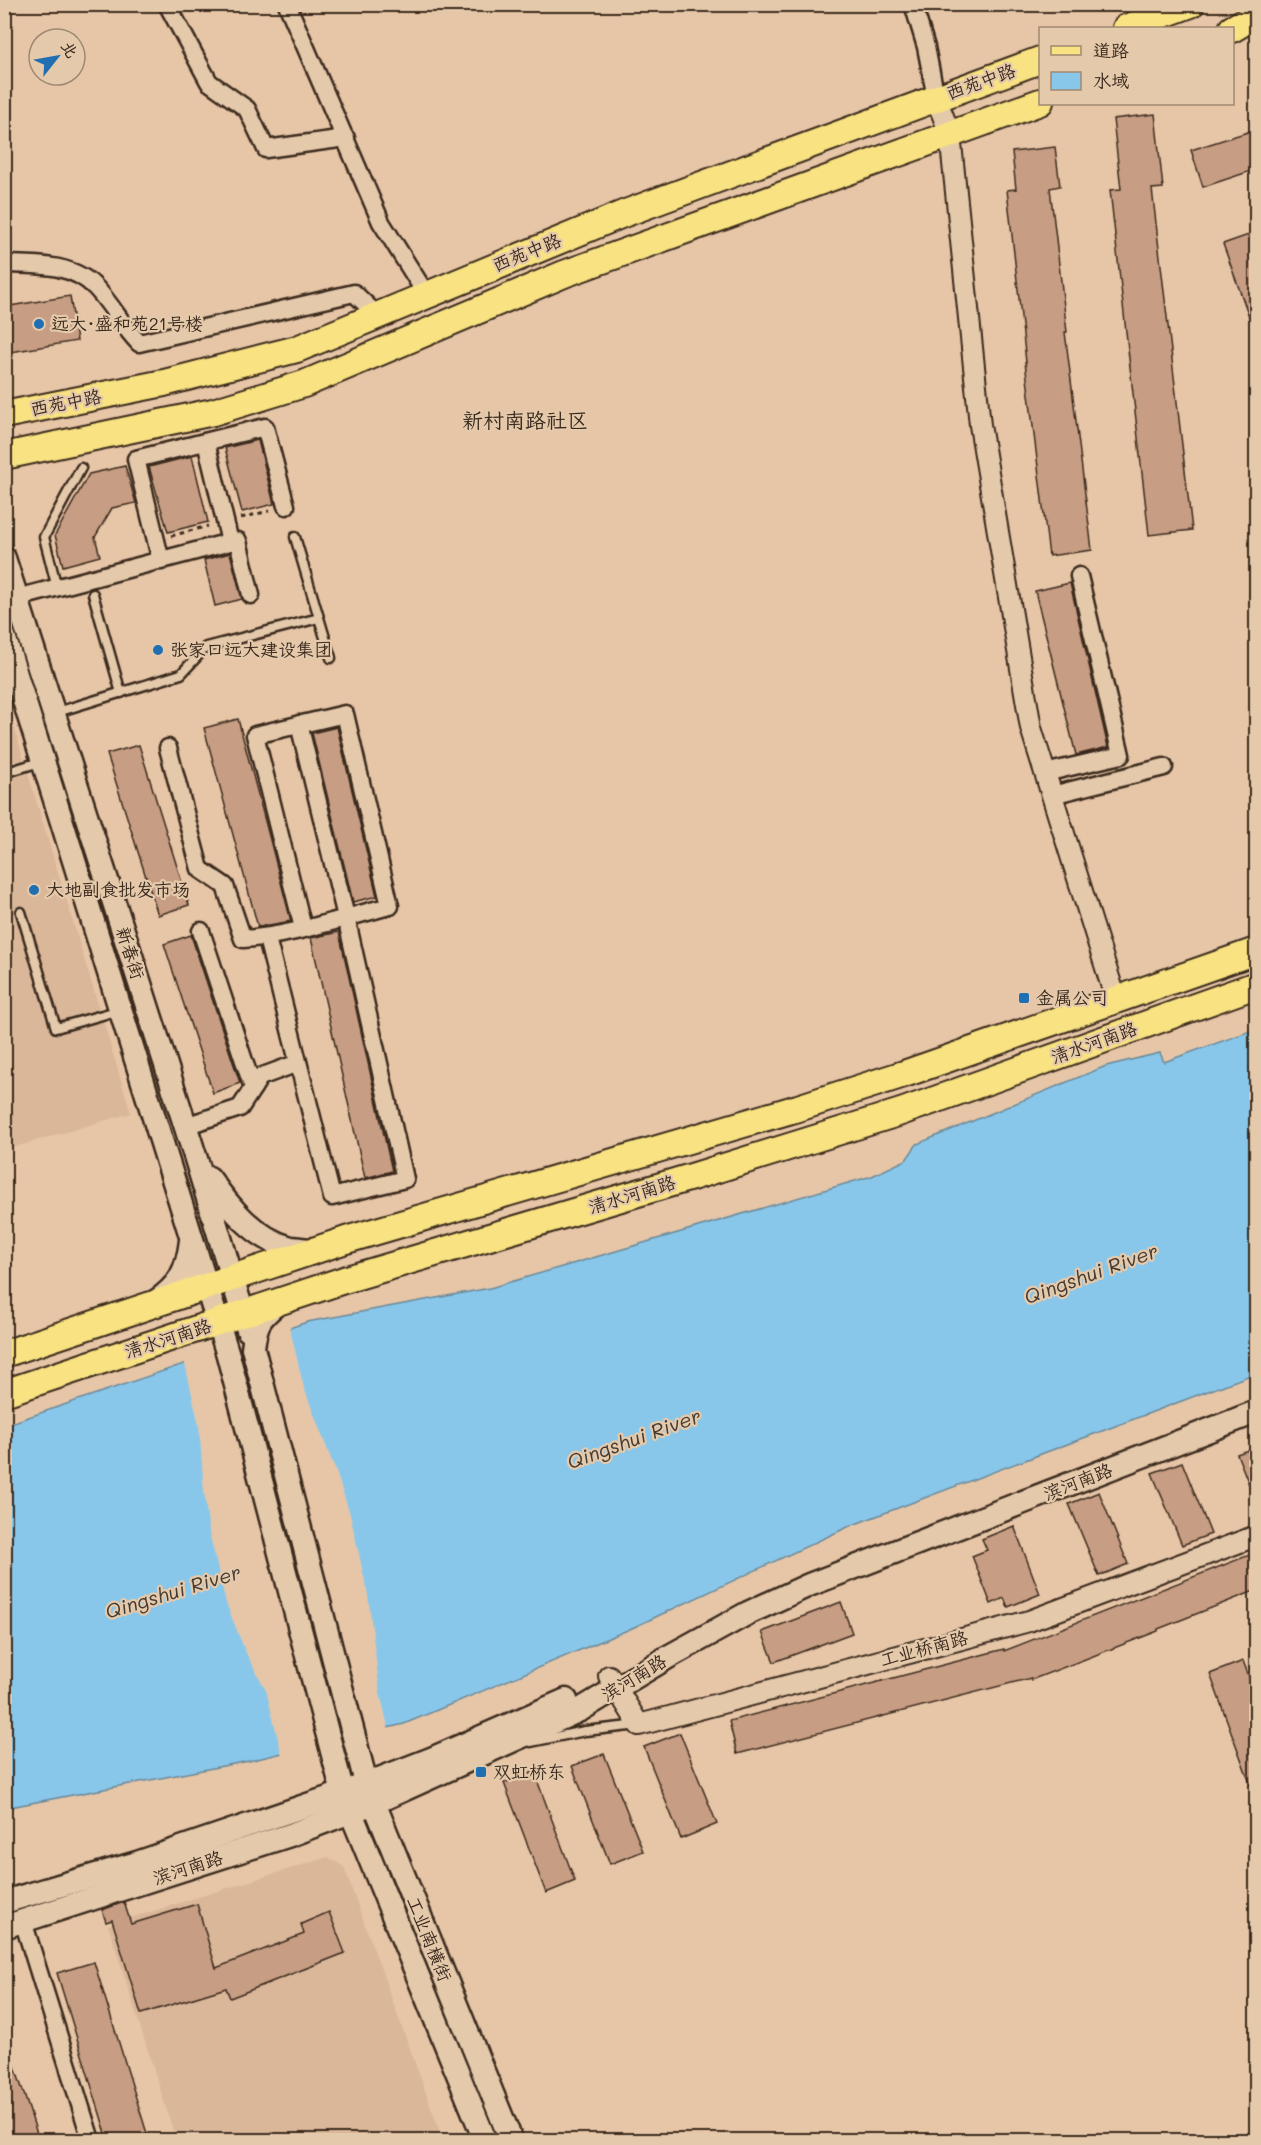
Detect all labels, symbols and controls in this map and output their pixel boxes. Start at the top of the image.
north arrow [27,27,87,87]
legend [1039,27,1234,105]
text: 北 [57,37,83,61]
text: 道路 [1093,38,1129,62]
street label: 西苑中路 [943,57,1019,105]
text: 水域 [1093,68,1129,92]
street label: 西苑中路 [489,227,564,277]
place label: 远大·盛和苑21号楼 [51,311,203,335]
marker: 远大·盛和苑21号楼 [32,317,46,331]
street label: 西苑中路 [28,383,103,421]
district label: 新村南路社区 [462,406,588,433]
place label: 张家口远大建设集团 [170,637,332,661]
marker: 张家口远大建设集团 [151,643,165,657]
place label: 大地副食批发市场 [46,877,190,901]
marker: 大地副食批发市场 [27,883,41,897]
street label: 新春街 [111,923,151,982]
place label: 金属公司 [1036,985,1108,1009]
marker: 金属公司 [1017,991,1031,1005]
street label: 清水河南路 [1047,1015,1140,1069]
street label: 清水河南路 [585,1169,678,1219]
water label: Qingshui River [1020,1237,1161,1309]
street label: 清水河南路 [121,1313,214,1363]
water label: Qingshui River [563,1402,704,1474]
street label: 滨河南路 [1040,1457,1116,1505]
water label: Qingshui River [102,1558,244,1624]
street label: 工业桥南路 [877,1625,970,1671]
street label: 滨河南路 [596,1648,671,1706]
place label: 双虹桥东 [493,1759,565,1783]
marker: 双虹桥东 [474,1765,488,1779]
street label: 滨河南路 [150,1845,226,1890]
street label: 工业南横街 [402,1892,458,1985]

